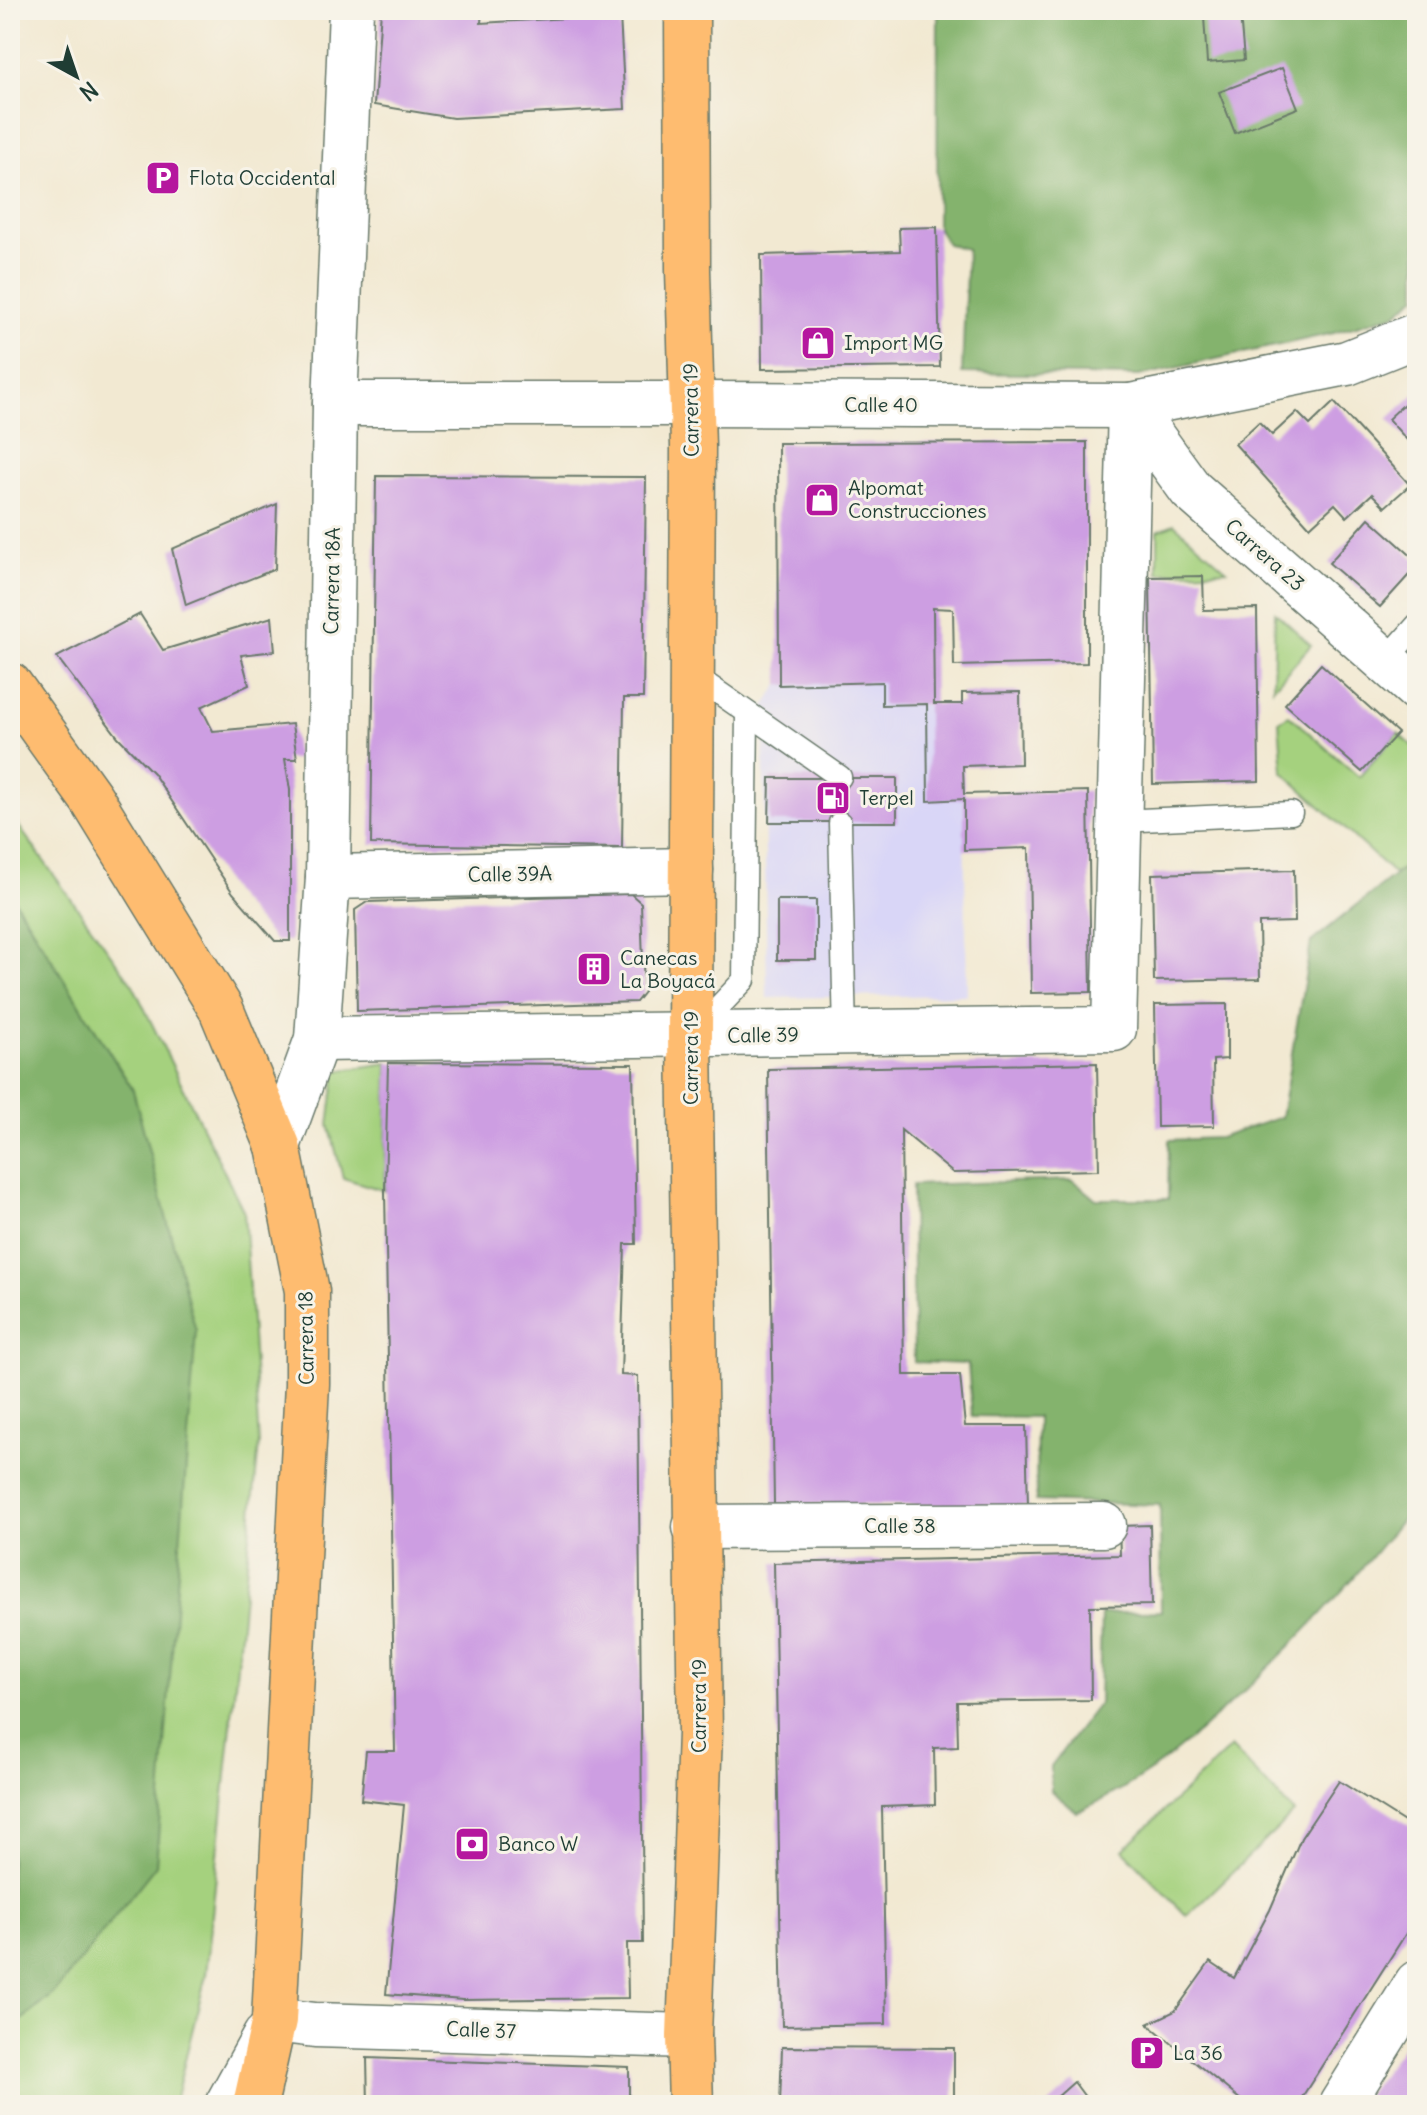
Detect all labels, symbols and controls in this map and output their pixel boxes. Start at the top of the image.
north arrow [36,36,116,116]
text: N [74,76,104,107]
parking icon: Flota Occidental [144,159,182,197]
place label: Flota Occidental [189,165,335,190]
shop icon: Import MG [799,324,837,362]
place label: Import MG [844,330,943,355]
street label: Carrera 19 [677,363,704,457]
street label: Calle 40 [844,392,918,417]
place label: Alpomat Construcciones [848,475,987,523]
shop icon: Alpomat Construcciones [803,481,841,519]
street label: Carrera 23 [1220,513,1310,596]
street label: Carrera 18A [318,527,345,635]
fuel station icon: Terpel [814,779,852,817]
place label: Terpel [859,785,914,810]
street label: Calle 39A [467,860,553,887]
place label: Canecas La Boyacá [620,945,715,993]
building icon: Canecas La Boyacá [575,950,613,988]
street label: Carrera 19 [678,1011,703,1105]
street label: Calle 39 [727,1021,799,1048]
street label: Carrera 18 [292,1291,319,1385]
street label: Calle 38 [864,1513,936,1538]
street label: Carrera 19 [686,1659,711,1753]
bank icon: Banco W [453,1825,491,1863]
place label: Banco W [498,1831,578,1856]
street label: Calle 37 [446,2016,517,2043]
parking icon: La 36 [1128,2034,1166,2072]
place label: La 36 [1173,2040,1223,2065]

